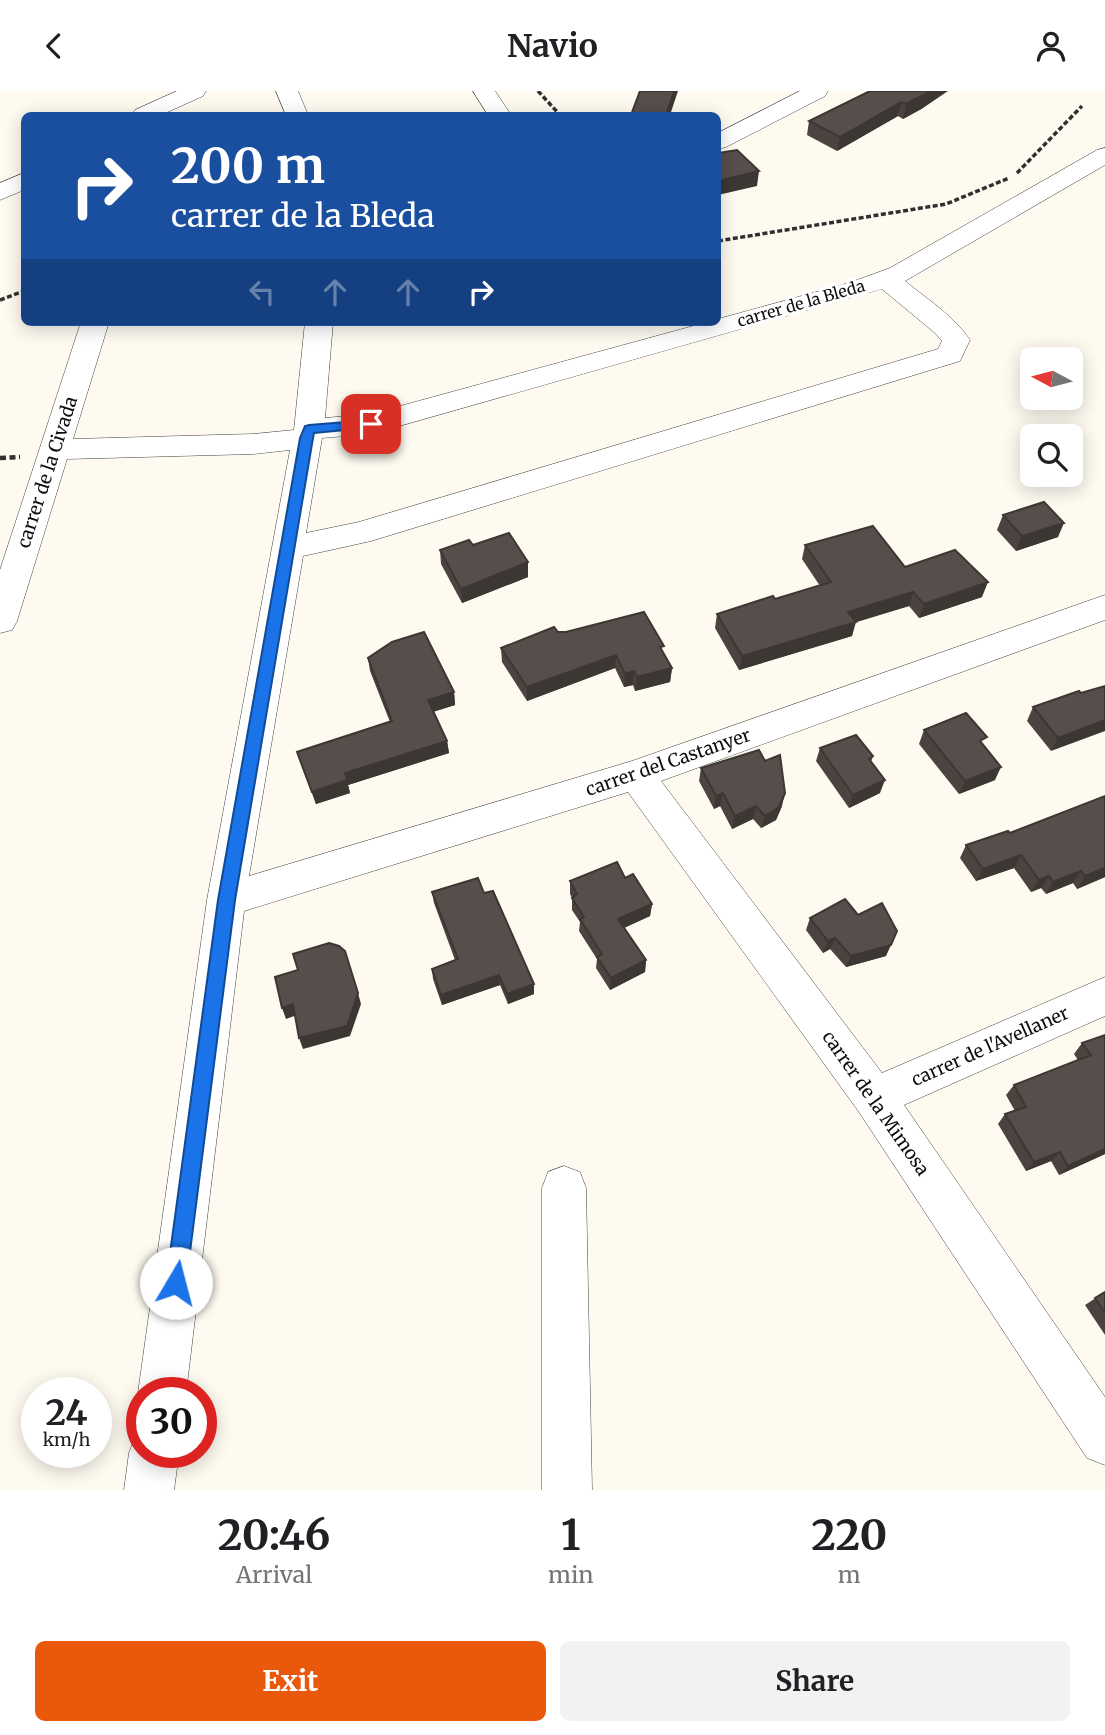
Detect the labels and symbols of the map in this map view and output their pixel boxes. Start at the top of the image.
street label: carrer de la Bleda [735,275,868,331]
north arrow [1020,347,1083,409]
street label: carrer de la Civada [12,393,82,551]
pin [341,394,401,454]
street label: carrer del Castanyer [582,723,754,801]
street label: carrer de l'Avellaner [908,1001,1072,1091]
street label: carrer de la Mimosa [817,1026,935,1180]
position arrow [139,1246,213,1320]
speed limit sign: 30 [126,1377,217,1468]

